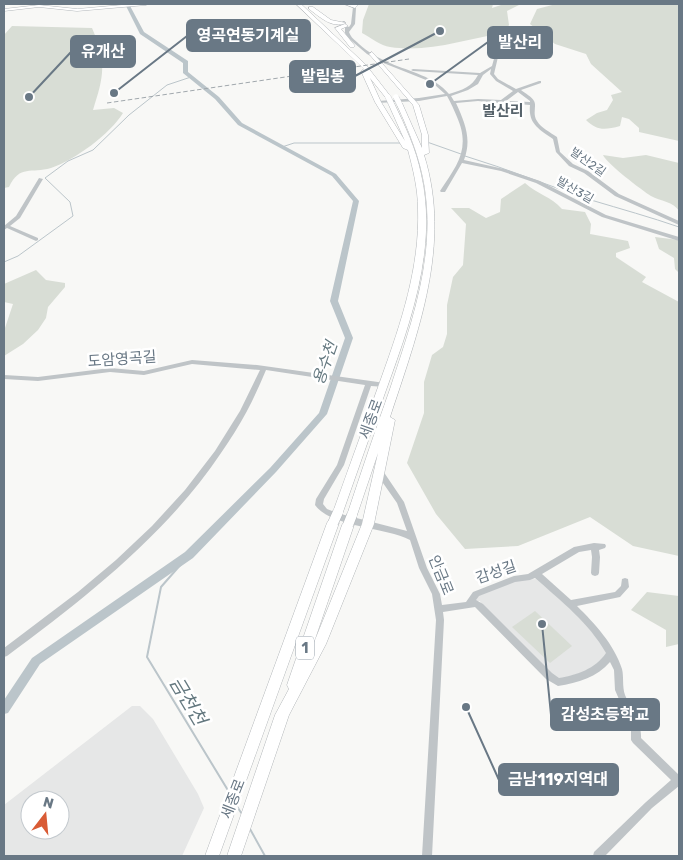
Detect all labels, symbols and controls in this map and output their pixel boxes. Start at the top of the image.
callout: 영곡연동기계실 [187,20,310,51]
text: 영곡연동기계실 [196,26,300,45]
callout: 발산리 [488,27,552,58]
text: 발산리 [498,33,542,52]
callout: 유개산 [71,36,135,67]
text: 유개산 [81,42,125,61]
callout: 발림봉 [290,61,355,92]
text: 발림봉 [301,67,345,86]
district label: 발산리 [482,102,524,120]
street label: 발산2길 [568,145,608,179]
street label: 발산3길 [554,174,596,206]
water label: 용수천 [309,337,342,387]
street label: 도암영곡길 [87,348,157,370]
street label: 세종로 [355,396,387,442]
street label: 안금로 [425,552,457,598]
street label: 감성길 [473,557,519,587]
road number: 1 [296,636,314,660]
water label: 금천천 [165,673,212,731]
callout: 감성초등학교 [551,699,659,730]
text: 감성초등학교 [561,705,649,724]
callout: 금남119지역대 [499,764,618,795]
text: 금남119지역대 [508,770,608,789]
street label: 세종로 [217,776,249,822]
north arrow [20,790,70,840]
text: N [41,793,56,813]

